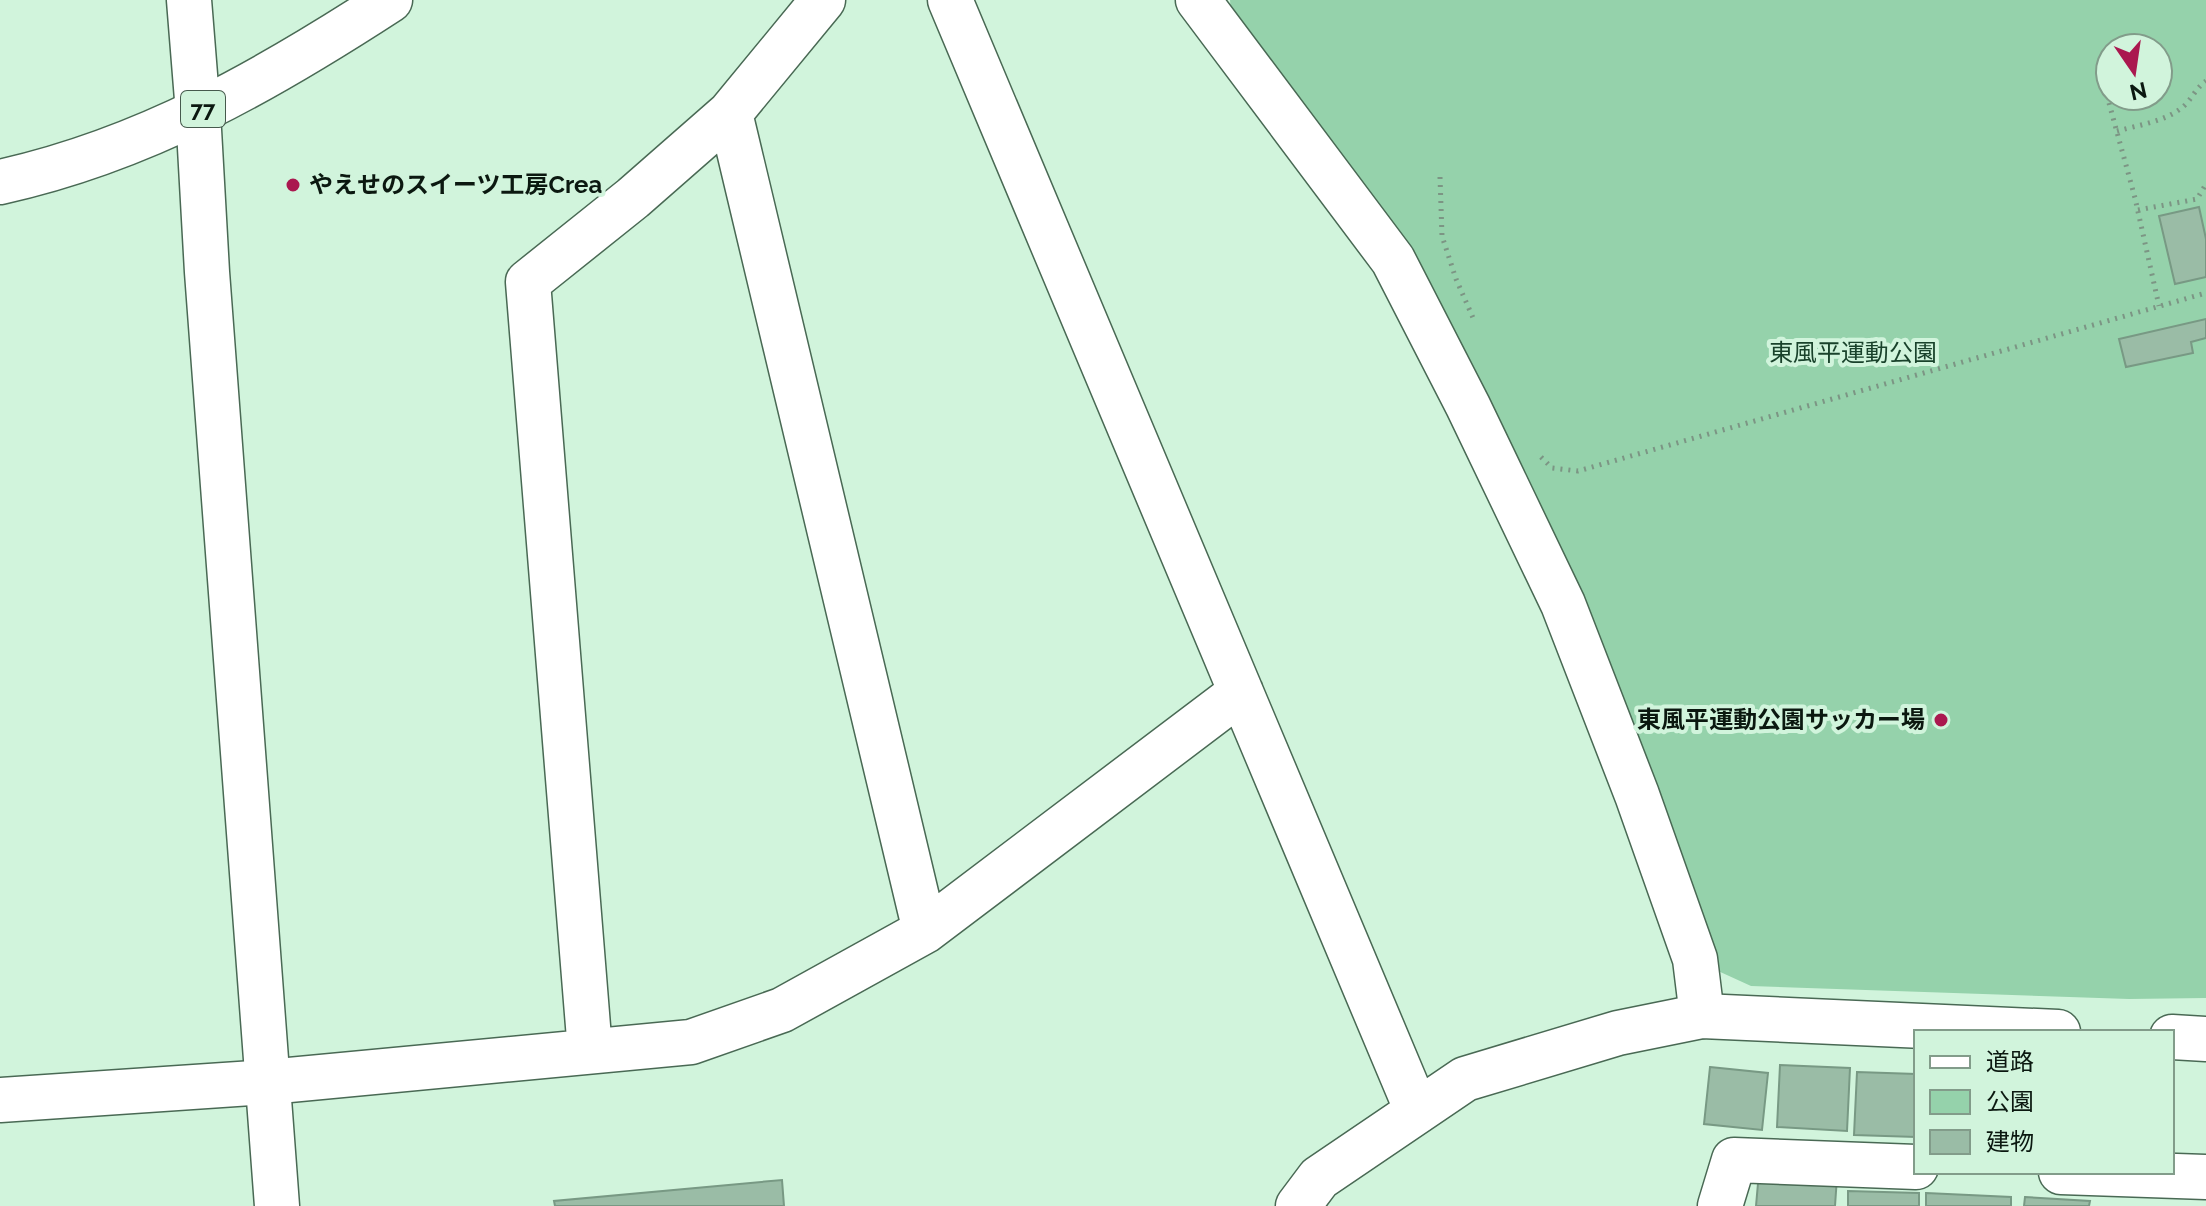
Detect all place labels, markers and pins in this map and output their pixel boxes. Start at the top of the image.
place label: やえせのスイーツ工房Crea [309,170,602,199]
marker: やえせのスイーツ工房Crea [284,176,302,194]
place label: 東風平運動公園サッカー場 [1637,705,1925,734]
marker: 東風平運動公園サッカー場 [1932,711,1950,729]

